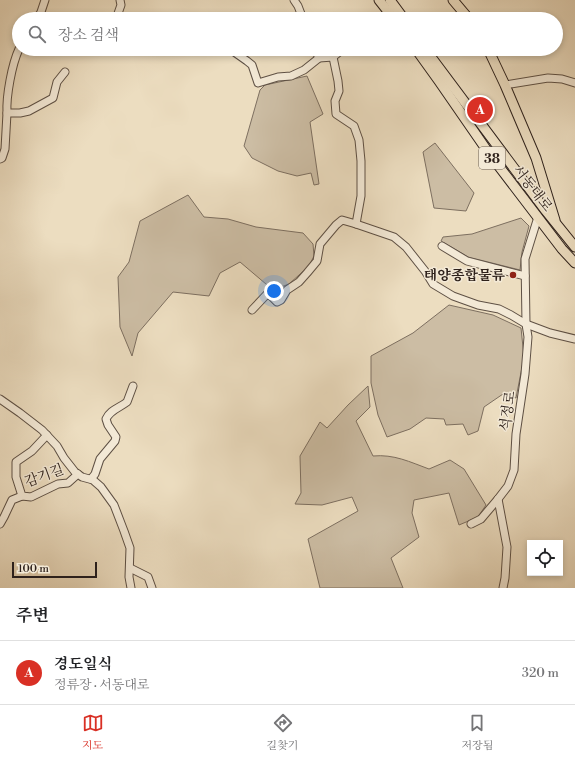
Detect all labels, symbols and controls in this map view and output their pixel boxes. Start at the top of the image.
search box [12,12,563,56]
icon: search [26,23,48,45]
text: 장소 검색 [58,26,119,45]
pin: A [467,95,493,125]
road number: 38 [479,147,505,169]
street label: 서동대로 [508,162,556,216]
place label: 태양종합물류 [424,267,505,285]
marker: 태양종합물류 [508,270,518,280]
your location [264,281,284,301]
street label: 석정로 [496,389,520,432]
street label: 감기길 [22,461,66,491]
map controls [527,540,563,576]
button: locate [527,540,563,576]
scale bar [12,560,97,579]
text: 100 m [18,562,49,576]
text: 주변 [16,605,49,627]
text: 경도일식 [54,655,112,674]
text: A [24,665,34,681]
text: 320 m [522,665,559,681]
text: 정류장 · 서동대로 [54,677,149,693]
tab: 지도 [82,712,104,753]
tab: 길찾기 [267,712,298,753]
tab: 저장됨 [462,712,493,753]

